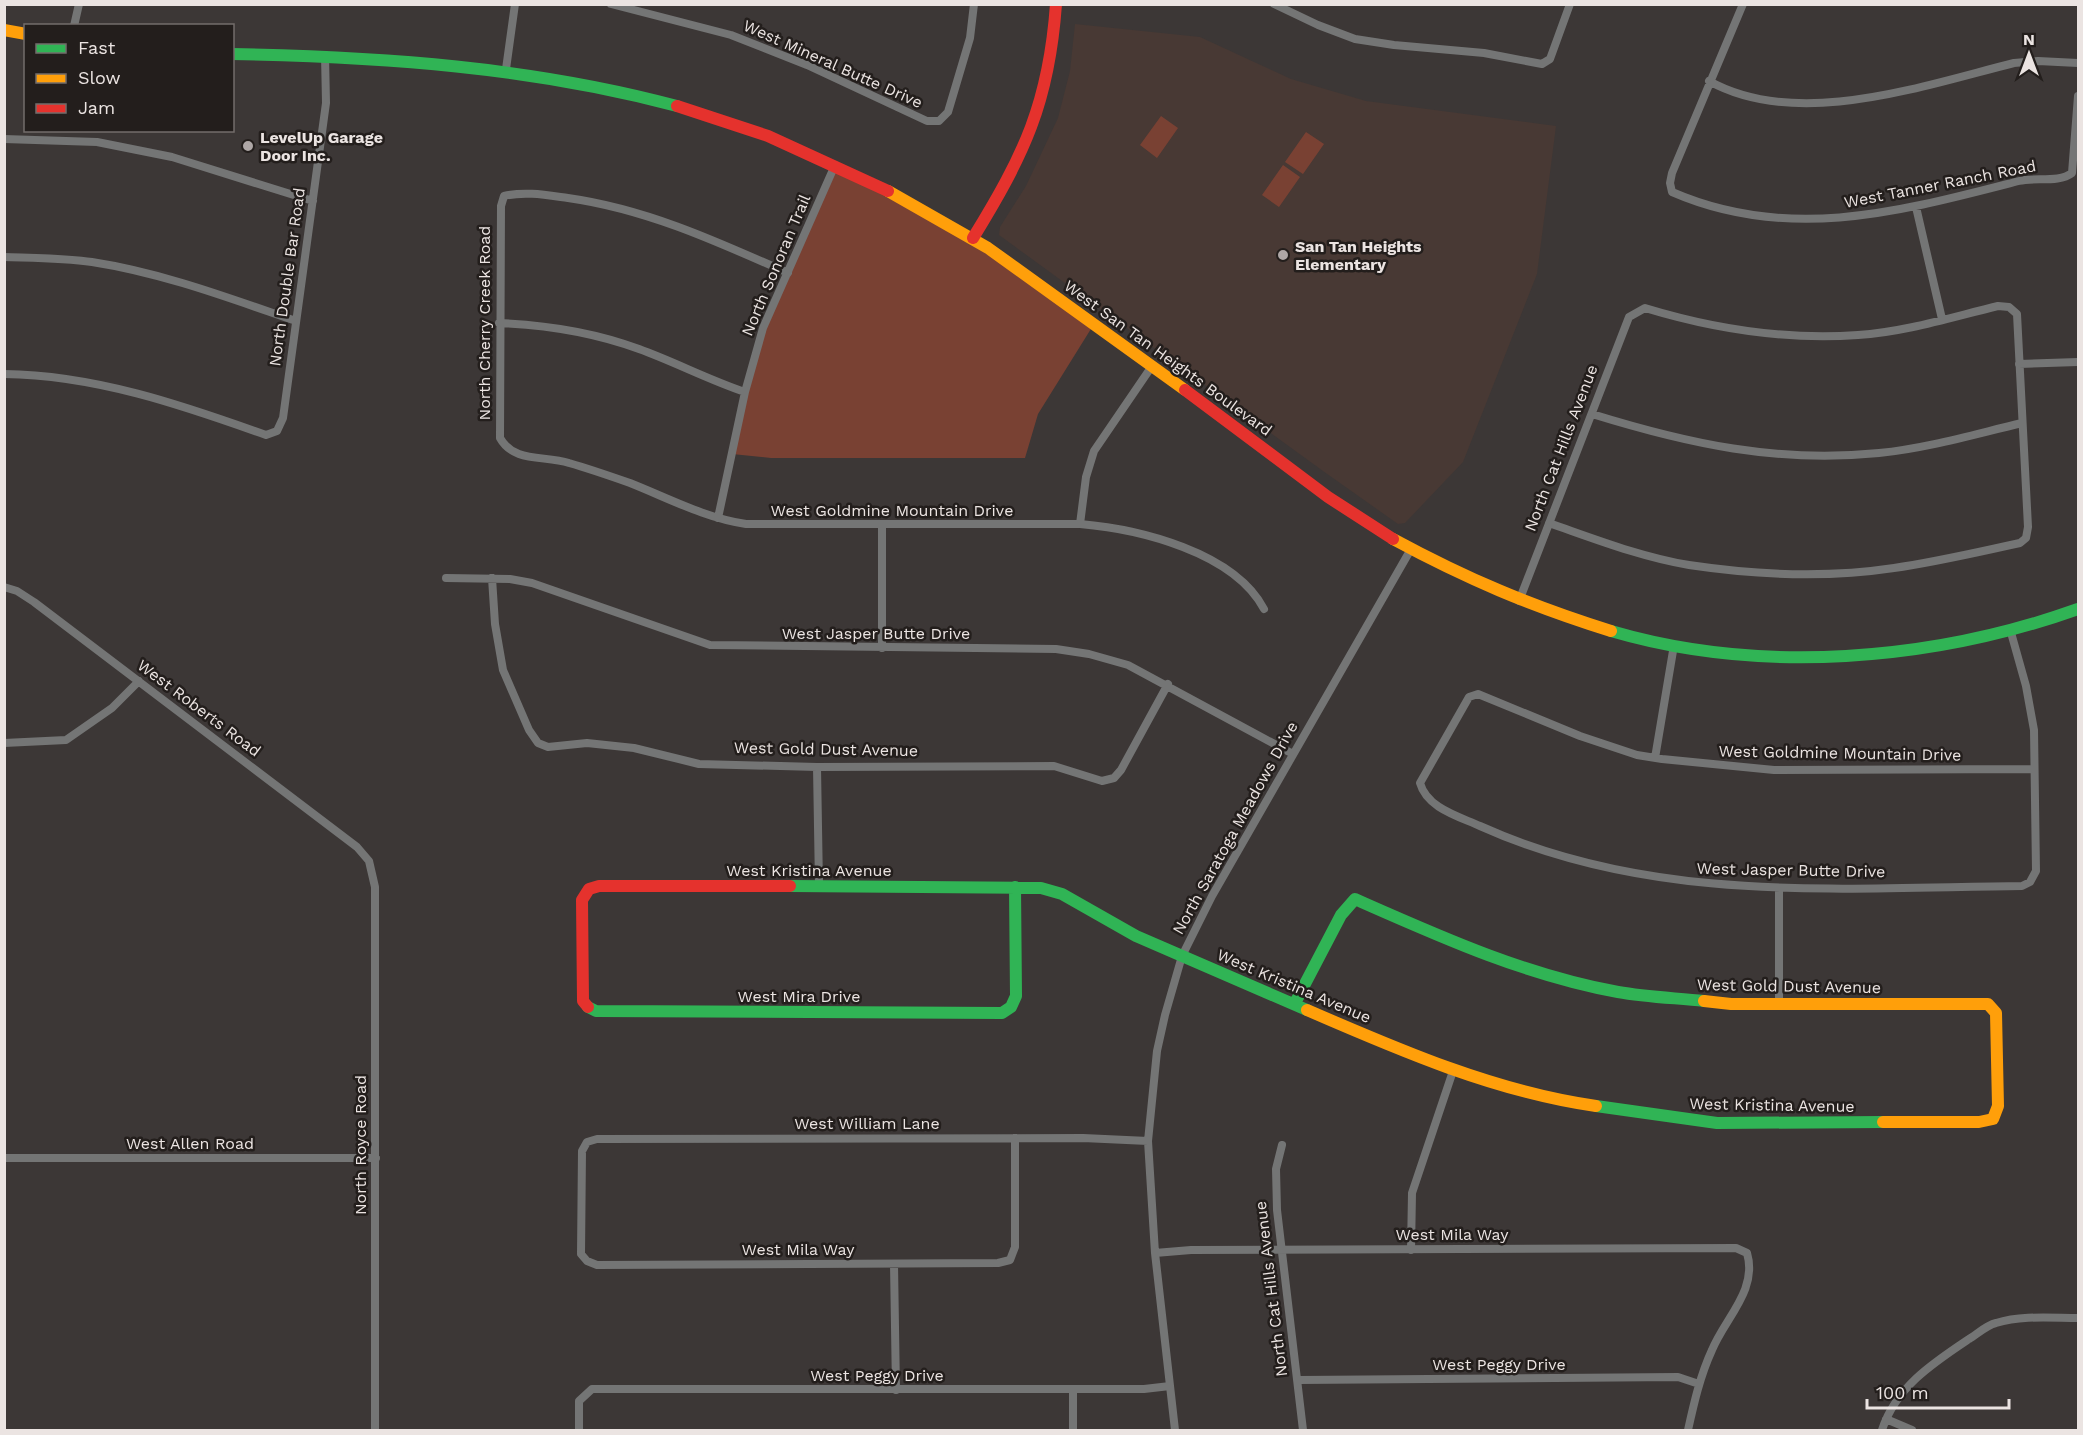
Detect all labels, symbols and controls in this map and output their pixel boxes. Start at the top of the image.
street label: West Mineral Butte Drive [740,16,926,112]
legend [24,24,234,132]
north arrow [1999,24,2059,84]
text: N [2023,30,2035,49]
text: Fast [78,37,116,58]
text: Slow [78,67,121,88]
text: Jam [78,97,115,118]
place label: LevelUp Garage Door Inc. [260,128,383,165]
marker: LevelUp Garage Door Inc. [241,139,255,153]
street label: West Tanner Ranch Road [1842,156,2038,212]
street label: North Double Bar Road [265,186,309,368]
street label: North Sonoran Trail [738,191,814,339]
street label: North Cherry Creek Road [475,226,494,420]
place label: San Tan Heights Elementary [1295,237,1422,274]
marker: San Tan Heights Elementary [1276,248,1290,262]
street label: West San Tan Heights Boulevard [1060,276,1276,440]
street label: North Cat Hills Avenue [1520,362,1602,534]
street label: West Goldmine Mountain Drive [771,501,1013,520]
street label: West Jasper Butte Drive [782,624,970,643]
street label: West Roberts Road [134,655,264,761]
street label: North Saratoga Meadows Drive [1168,718,1302,938]
street label: West Gold Dust Avenue [734,738,918,760]
street label: West Goldmine Mountain Drive [1718,741,1962,765]
street label: West Jasper Butte Drive [1697,859,1885,881]
street label: West Kristina Avenue [726,861,892,880]
street label: West Kristina Avenue [1214,945,1374,1027]
street label: West Gold Dust Avenue [1697,975,1881,997]
street label: West Mira Drive [738,987,860,1006]
street label: North Royce Road [351,1075,370,1215]
street label: West Kristina Avenue [1689,1094,1855,1116]
street label: West William Lane [794,1114,940,1133]
street label: West Allen Road [126,1134,254,1153]
street label: North Cat Hills Avenue [1251,1200,1291,1378]
street label: West Mila Way [1396,1225,1509,1244]
street label: West Mila Way [742,1240,855,1259]
street label: West Peggy Drive [1432,1355,1566,1374]
street label: West Peggy Drive [810,1366,944,1385]
scale bar [1867,1372,2010,1410]
text: 100 m [1876,1382,1929,1403]

